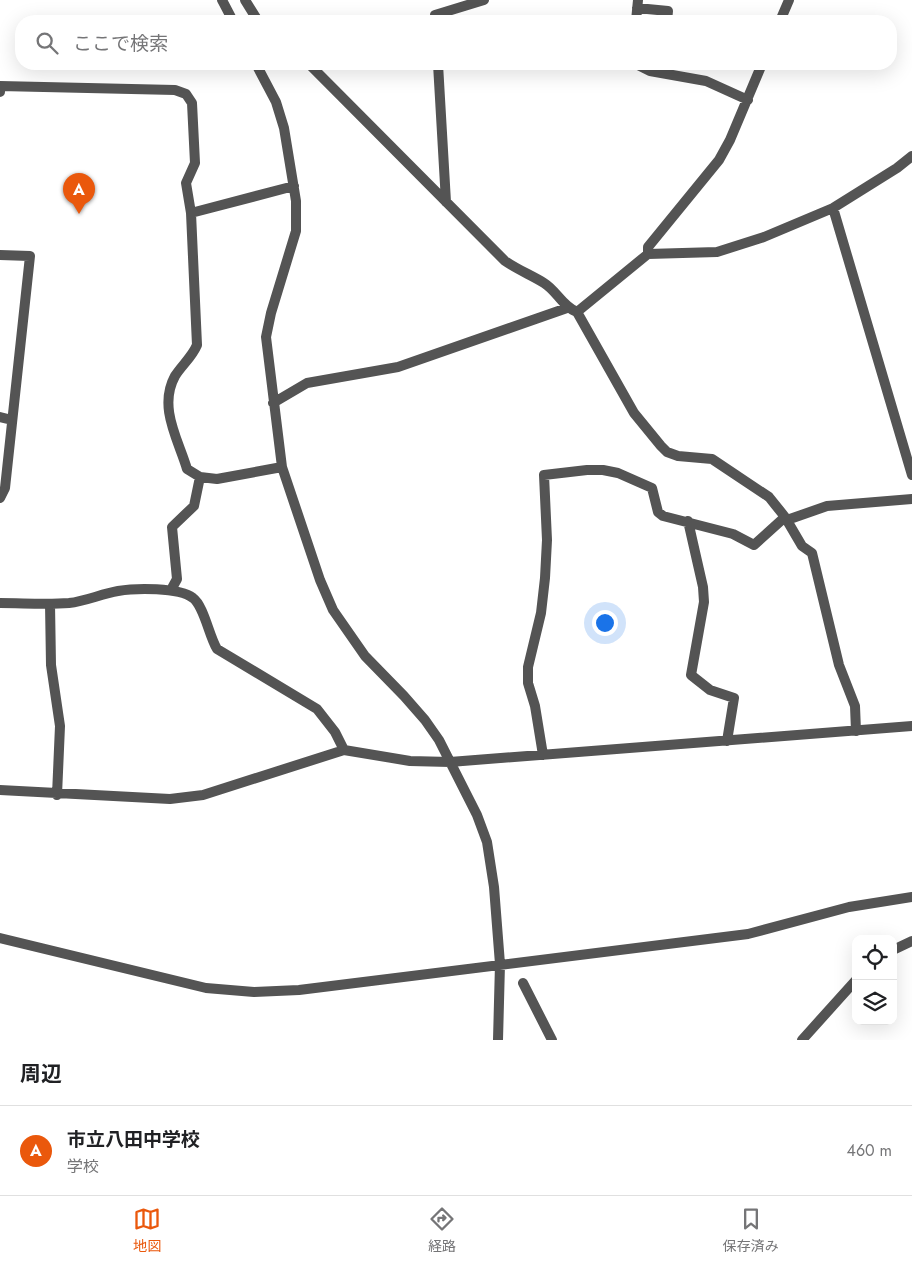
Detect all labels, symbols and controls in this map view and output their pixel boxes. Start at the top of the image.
search box [15,15,897,70]
icon: search [33,29,61,57]
text: ここで検索 [73,30,168,57]
pin: A [63,173,95,214]
your location [592,610,618,636]
map controls [852,935,897,1025]
button: locate [852,935,897,980]
button: layers [852,980,897,1025]
text: 周辺 [20,1059,62,1089]
text: 市立八田中学校 [67,1126,200,1153]
text: A [30,1139,42,1162]
text: 460 m [847,1139,892,1162]
text: 学校 [67,1155,99,1178]
tab: 地図 [133,1205,161,1256]
tab: 経路 [428,1205,456,1256]
tab: 保存済み [723,1205,779,1256]

